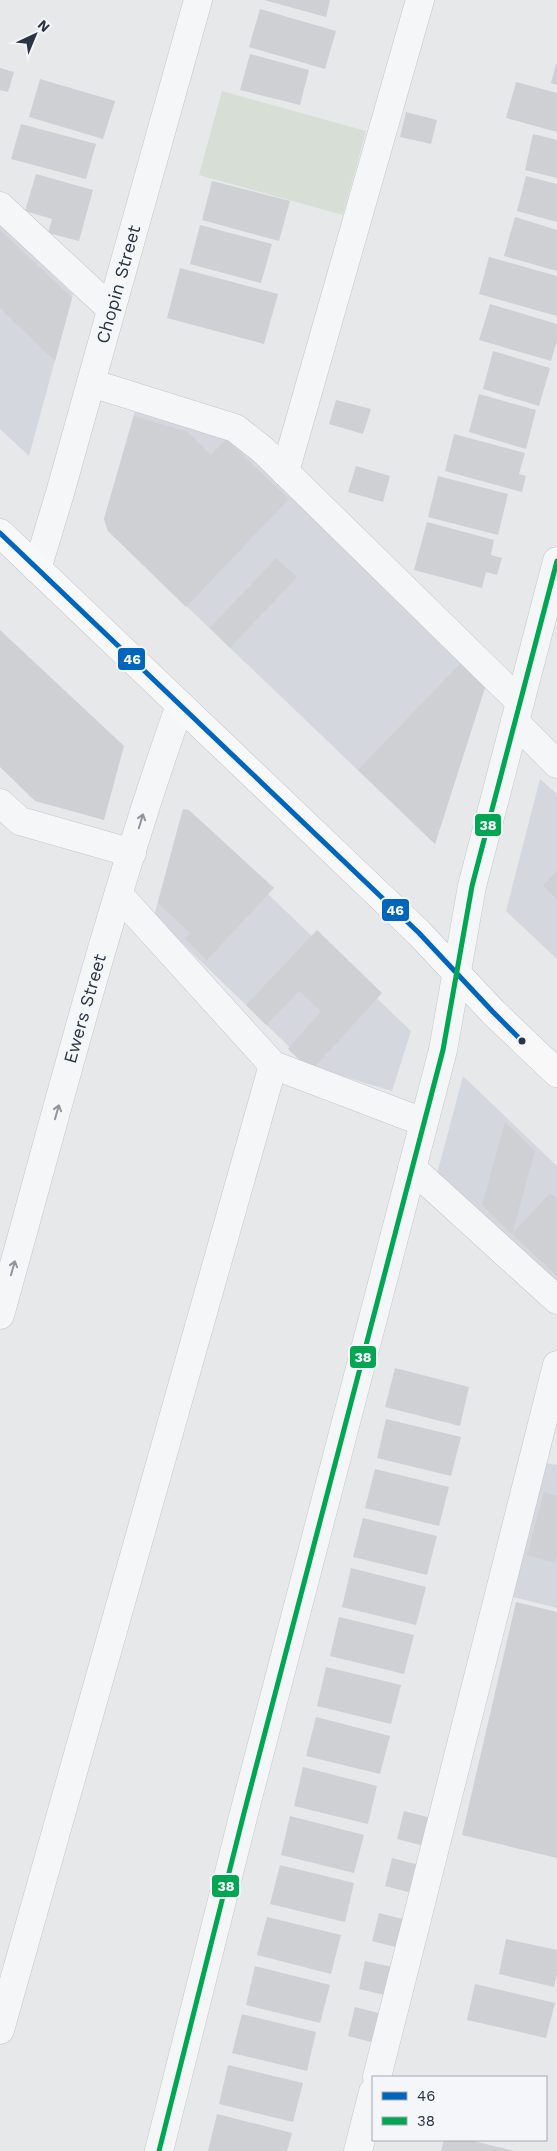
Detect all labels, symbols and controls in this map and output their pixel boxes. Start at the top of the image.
north arrow [10,10,60,60]
text: N [35,16,53,35]
street label: Chopin Street [91,222,145,346]
line badge: 46 [117,647,146,671]
text: 46 [123,651,141,667]
line badge: 38 [474,813,502,837]
one-way arrow [137,814,147,830]
text: 38 [479,817,497,833]
line badge: 46 [381,898,410,922]
text: 46 [386,902,404,918]
street label: Ewers Street [59,951,110,1066]
unlabelled marker [517,1036,527,1046]
one-way arrow [53,1104,63,1120]
one-way arrow [9,1261,19,1277]
line badge: 38 [349,1345,377,1369]
text: 38 [354,1349,372,1365]
line badge: 38 [211,1874,240,1898]
text: 38 [217,1878,235,1894]
legend [372,2076,547,2141]
text: 46 [417,2087,435,2105]
text: 38 [417,2112,435,2130]

